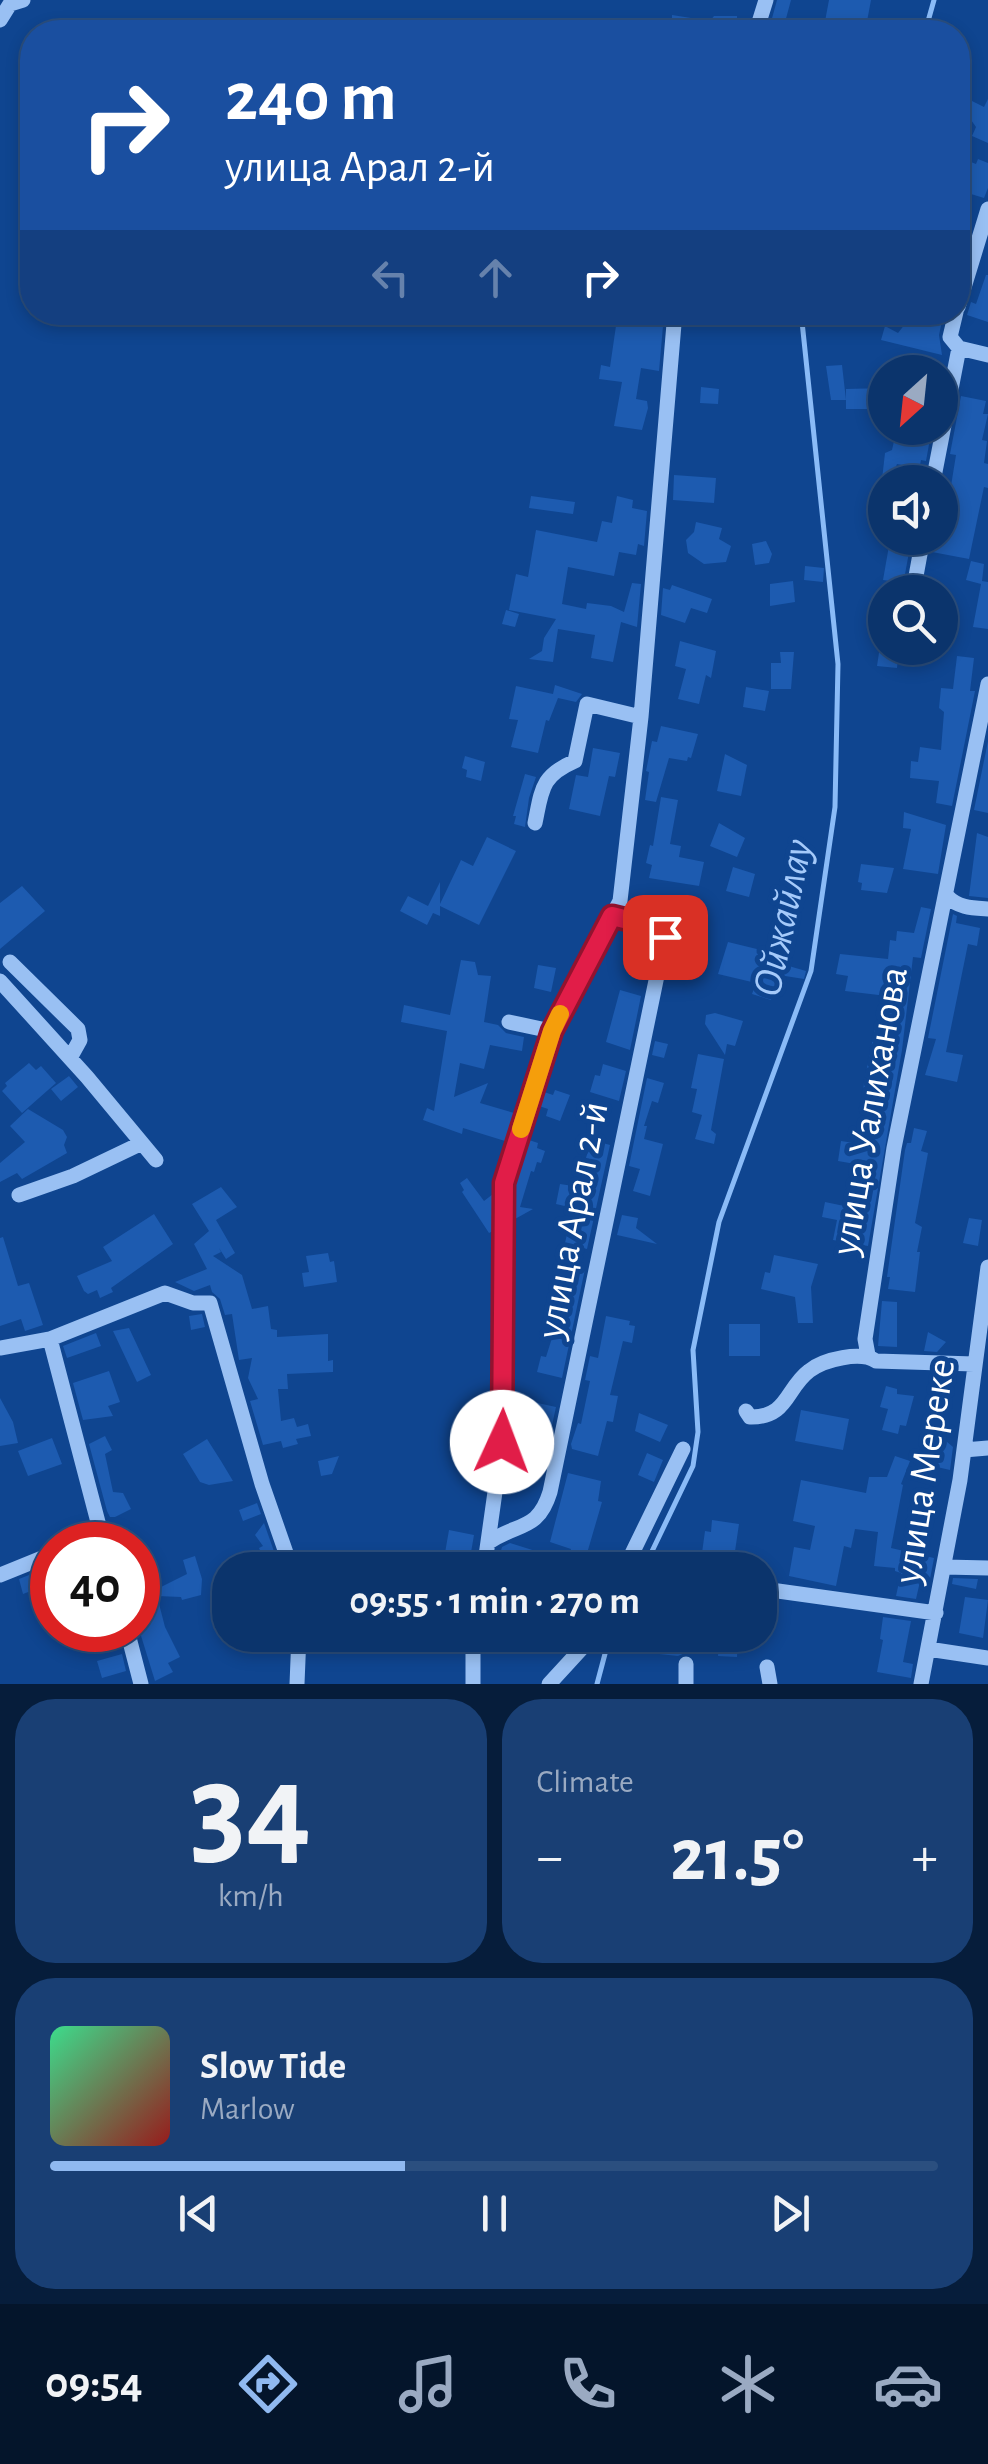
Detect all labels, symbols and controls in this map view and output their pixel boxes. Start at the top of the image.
icon: right [60,60,190,190]
text: 240 m [225,63,397,133]
text: улица Арал 2-й [225,145,495,190]
icon: left [363,250,418,305]
icon: ahead [468,250,523,305]
icon: right [573,250,628,305]
north arrow [868,355,958,445]
map controls [868,355,958,665]
button: sound [868,465,958,555]
button: search [868,575,958,665]
water label: Ойжайлау [746,835,820,1000]
pin [623,895,708,980]
icon: arrive [638,910,693,965]
street label: улица Уалиханова [825,964,915,1259]
street label: улица Арал 2-й [530,1098,616,1343]
street label: улица Мереке [887,1356,963,1587]
position arrow [450,1390,554,1494]
speed limit sign: 40 [30,1522,160,1652]
text: 09:55 · 1 min · 270 m [349,1583,640,1621]
text: 34 [190,1747,311,1877]
text: Climate [537,1766,634,1798]
text: 21.5° [670,1819,804,1894]
text: − [537,1830,563,1885]
text: + [912,1830,938,1885]
text: km/h [218,1880,284,1912]
text: Slow Tide [200,2048,346,2086]
text: Marlow [200,2093,295,2125]
icon: previous [171,2186,226,2241]
icon: pause [467,2186,522,2241]
icon: next [763,2186,818,2241]
icon: directions [233,2349,303,2419]
icon: music [393,2349,463,2419]
icon: phone [553,2349,623,2419]
icon: climate [713,2349,783,2419]
icon: car [873,2349,943,2419]
text: 09:54 [45,2361,143,2406]

